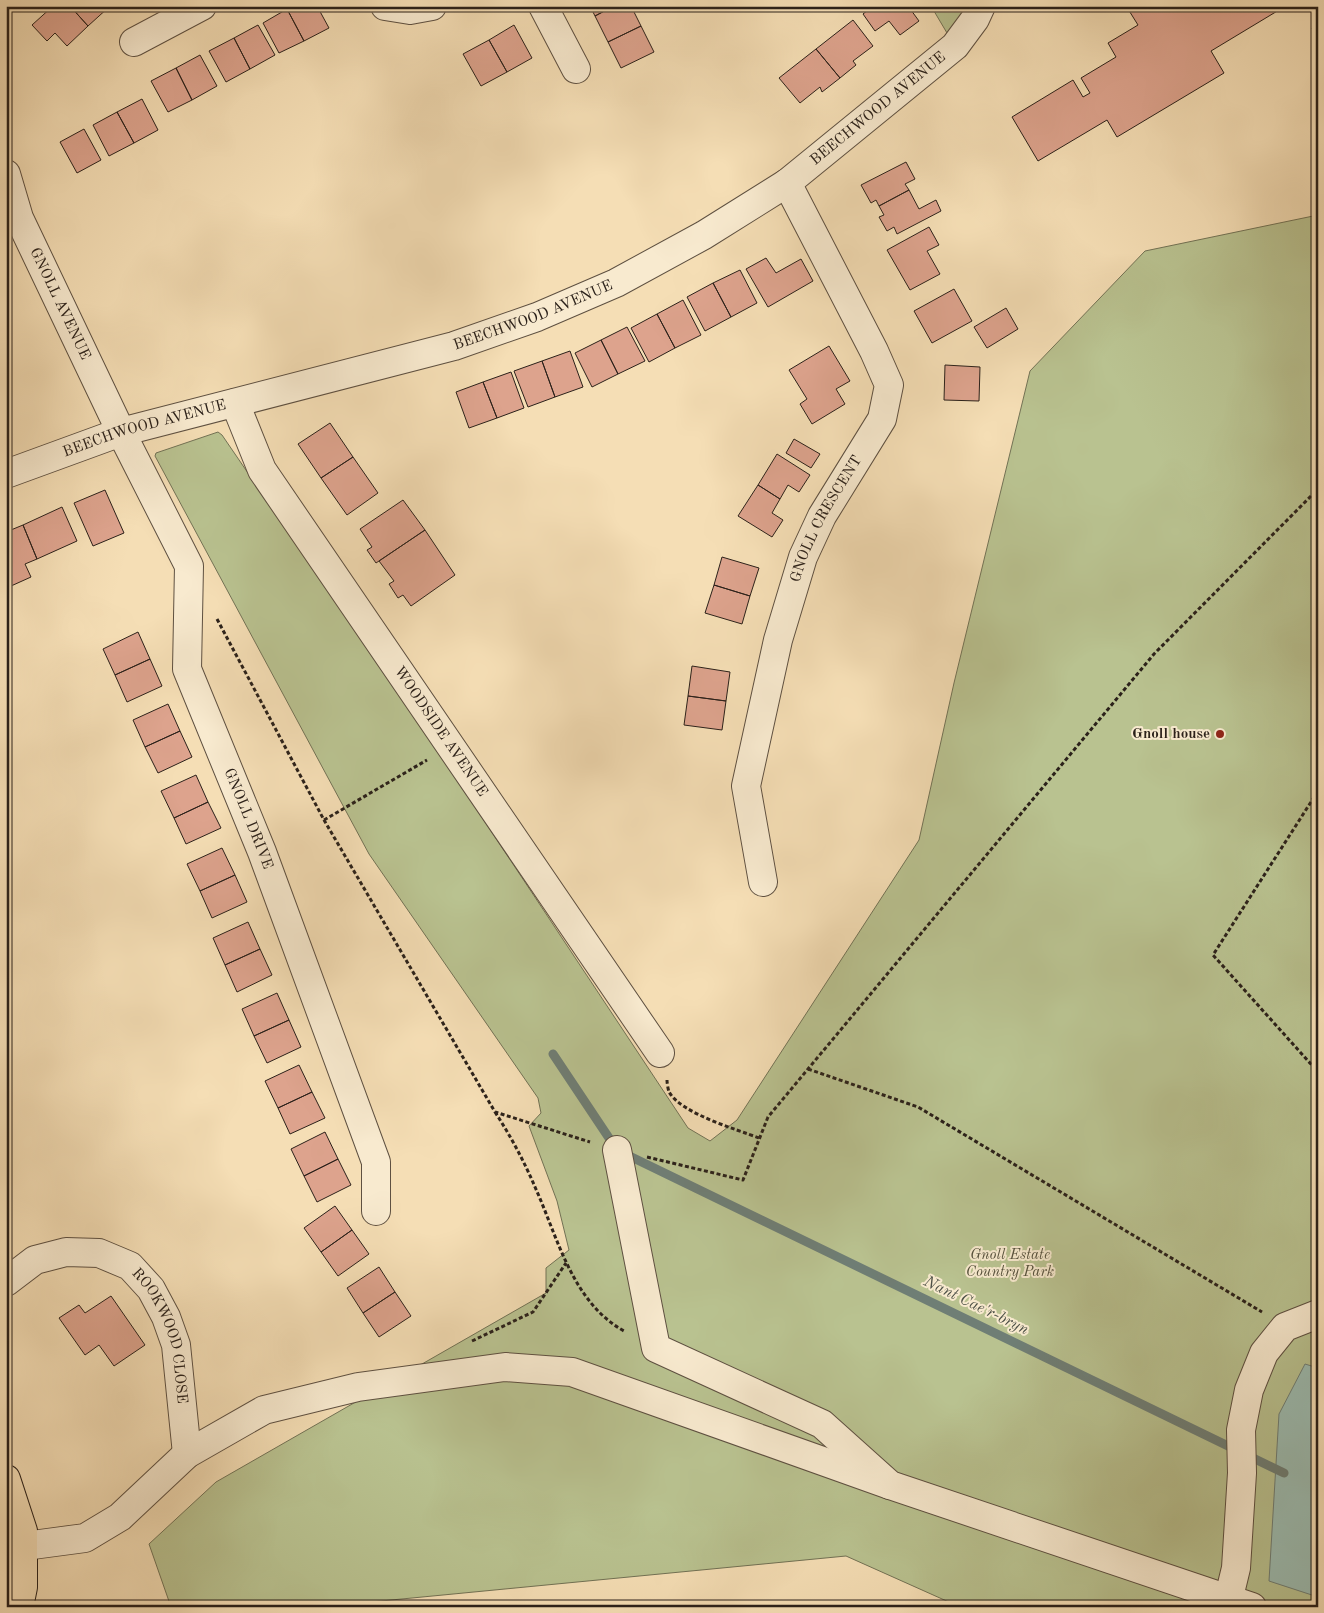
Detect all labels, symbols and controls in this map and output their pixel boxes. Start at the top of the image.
street label: BEECHWOOD AVENUE [808,49,949,168]
street label: GNOLL AVENUE [27,246,93,362]
street label: BEECHWOOD AVENUE [451,278,615,353]
street label: BEECHWOOD AVENUE [61,398,228,460]
street label: GNOLL CRESCENT [788,453,865,584]
street label: WOODSIDE AVENUE [391,664,490,799]
place label: Gnoll house [1132,727,1210,742]
marker: Gnoll house [1214,728,1226,740]
street label: GNOLL DRIVE [221,766,275,871]
park label: Gnoll Estate Country Park [966,1248,1054,1280]
street label: ROOKWOOD CLOSE [129,1266,189,1404]
water label: Nant Cae'r-bryn [920,1273,1031,1338]

